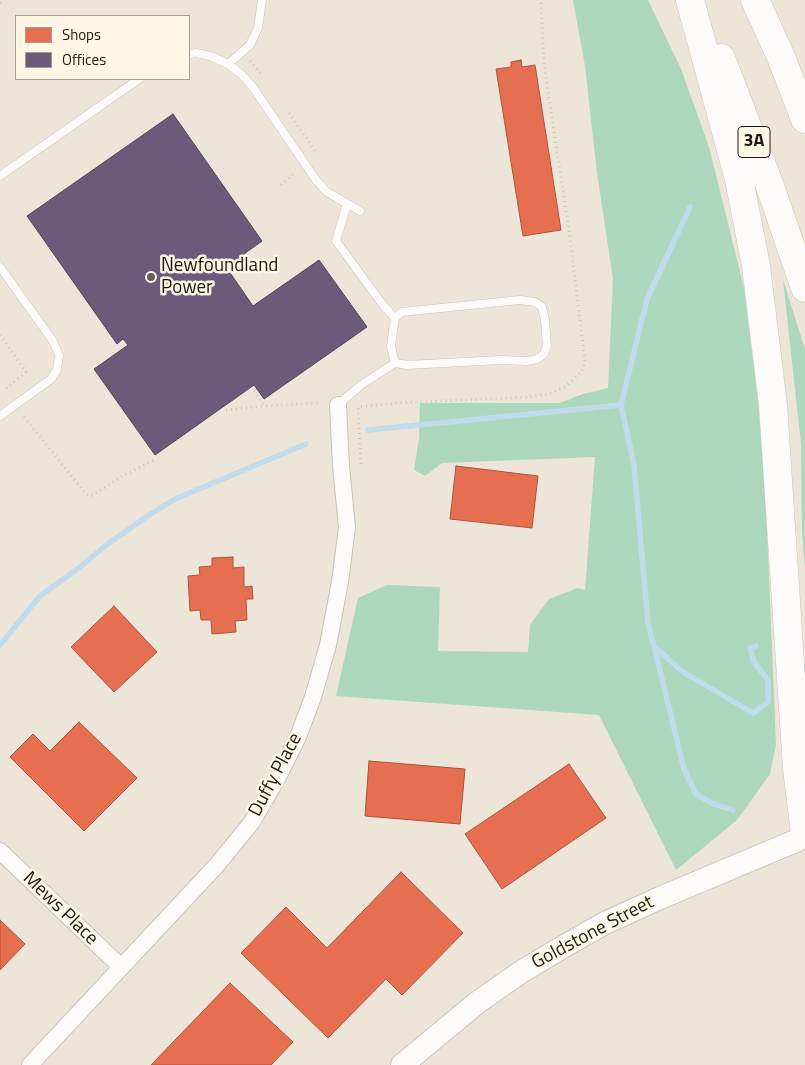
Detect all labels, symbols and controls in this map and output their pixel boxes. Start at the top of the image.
legend [15,15,190,80]
text: Shops [62,23,101,46]
text: Offices [62,48,106,71]
road number: 3A [738,126,770,158]
place label: Newfoundland Power [161,255,278,299]
marker: Newfoundland Power [145,271,157,283]
street label: Duffy Place [245,729,307,821]
street label: Mews Place [18,868,102,950]
street label: Goldstone Street [528,891,658,975]

